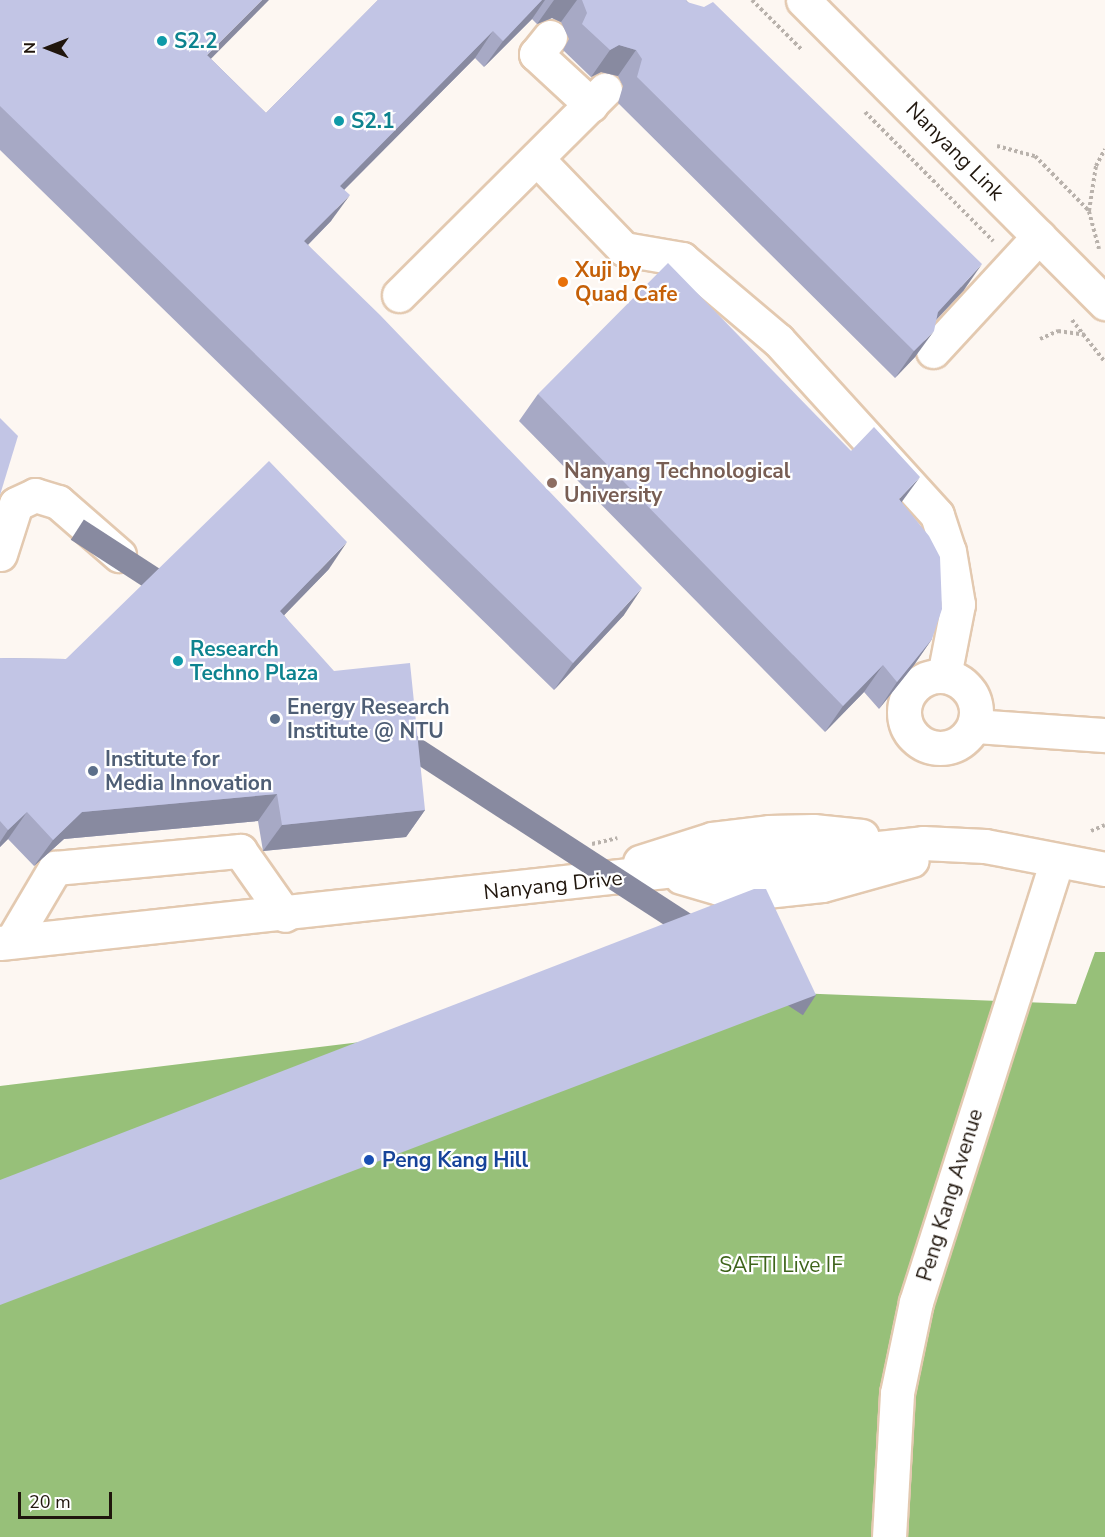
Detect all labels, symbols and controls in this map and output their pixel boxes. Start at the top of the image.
north arrow [18,18,78,78]
place label: S2.2 [174,28,218,54]
marker: S2.2 [155,34,169,48]
text: N [19,42,41,54]
street label: Nanyang Link [901,97,1009,205]
place label: S2.1 [351,108,395,134]
marker: S2.1 [332,114,346,128]
place label: Xuji by Quad Cafe [575,257,678,307]
marker: Xuji by Quad Cafe [556,275,570,289]
place label: Nanyang Technological University [564,458,790,508]
marker: Nanyang Technological University [545,476,559,490]
place label: Research Techno Plaza [190,636,318,686]
marker: Research Techno Plaza [171,654,185,668]
place label: Energy Research Institute @ NTU [287,694,450,744]
marker: Energy Research Institute @ NTU [268,712,282,726]
place label: Institute for Media Innovation [105,746,272,796]
marker: Institute for Media Innovation [86,764,100,778]
street label: Nanyang Drive [482,865,624,905]
street label: Peng Kang Avenue [912,1106,988,1284]
place label: Peng Kang Hill [382,1147,528,1173]
marker: Peng Kang Hill [360,1151,378,1169]
park label: SAFTI Live IF [719,1252,843,1278]
scale bar [21,1480,116,1518]
text: 20 m [29,1490,71,1514]

